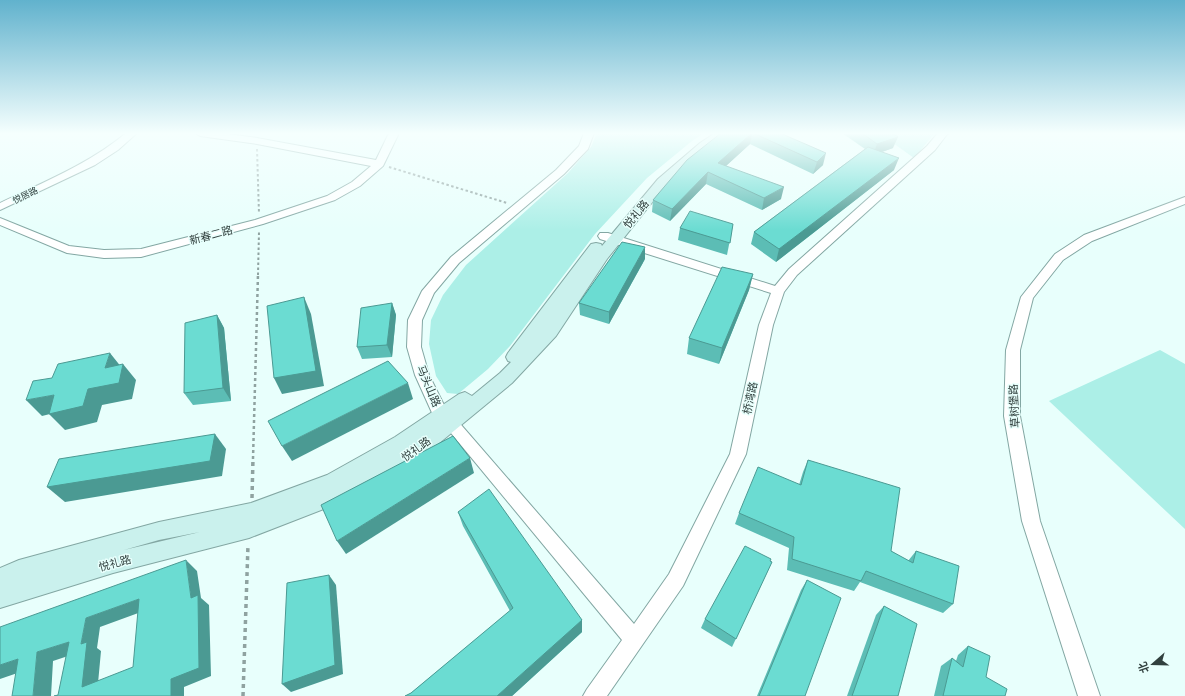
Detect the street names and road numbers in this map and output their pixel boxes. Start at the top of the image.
street label: 悦居路 [10,184,40,206]
street label: 悦礼路 [620,197,652,231]
street label: 新春二路 [188,223,234,247]
street label: 马头山路 [414,363,444,409]
street label: 桥湾路 [740,380,760,416]
street label: 草树堡路 [1006,384,1022,428]
street label: 悦礼路 [399,434,433,464]
street label: 悦礼路 [97,552,133,574]

